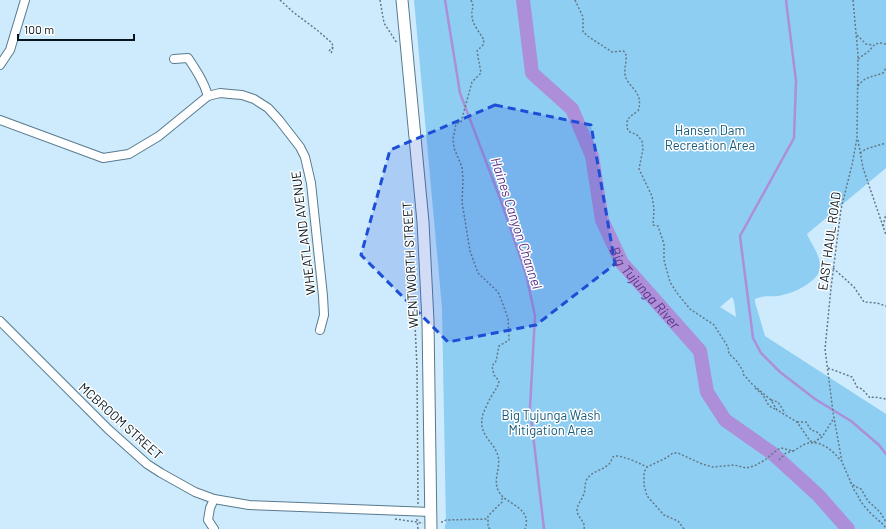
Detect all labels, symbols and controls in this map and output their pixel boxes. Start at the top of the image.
scale bar [18,16,134,42]
text: 100 m [24,22,54,36]
park label: Hansen Dam Recreation Area [665,122,755,153]
water label: Haines Canyon Channel [488,155,546,291]
street label: WHEATLAND AVENUE [287,170,319,296]
street label: EAST HAUL ROAD [814,191,844,291]
street label: WENTWORTH STREET [399,201,421,329]
water label: Big Tujunga River [607,243,685,333]
street label: MCBROOM STREET [76,379,166,463]
park label: Big Tujunga Wash Mitigation Area [502,407,600,438]

